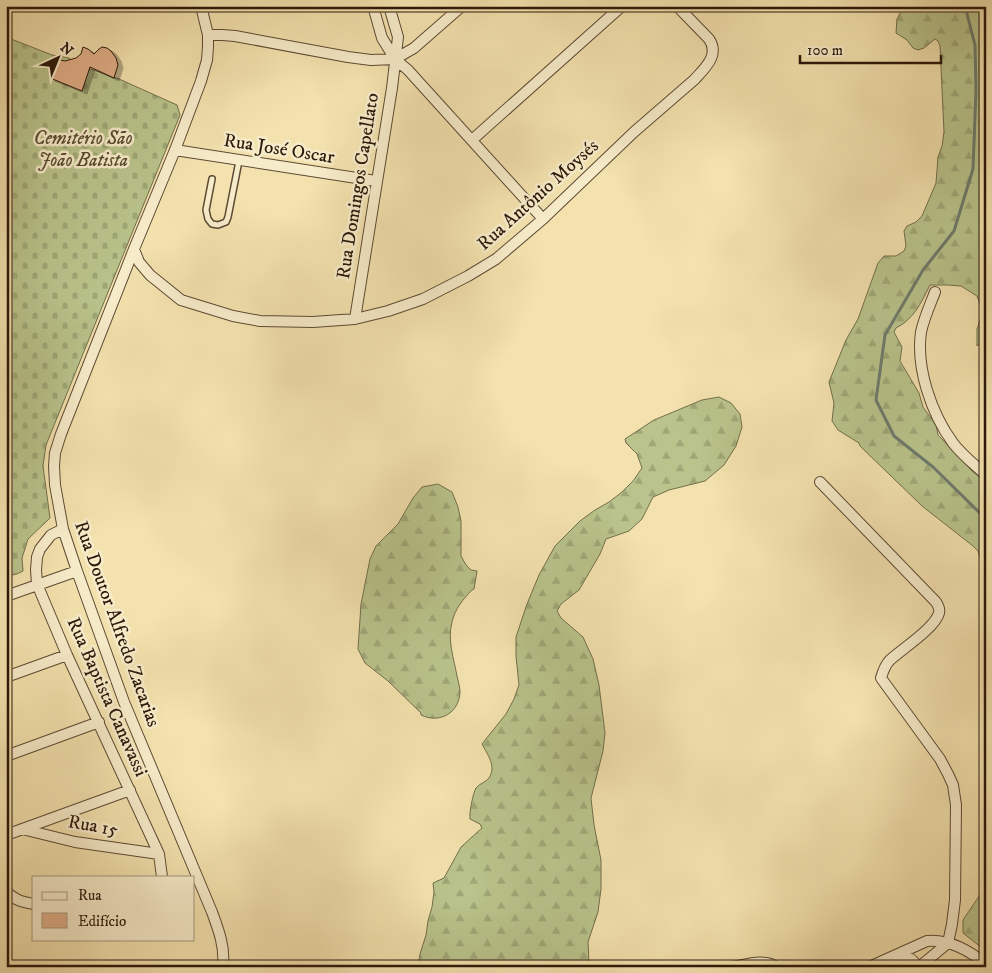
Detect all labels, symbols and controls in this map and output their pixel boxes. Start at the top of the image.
north arrow [32,32,82,82]
scale bar [800,32,941,64]
text: N [56,39,77,60]
text: 100 m [807,41,843,60]
street label: Rua Domingos Capellato [332,91,384,281]
park label: Cemitério São João Batista [33,127,133,172]
street label: Rua José Oscar [222,129,336,169]
street label: Rua Antônio Moysés [473,135,603,255]
street label: Rua Doutor Alfredo Zacarias [69,518,165,730]
street label: Rua Baptista Canavassi [62,614,152,780]
street label: Rua 15 [66,810,120,842]
legend [32,876,195,940]
text: Rua [78,886,102,905]
text: Edifício [78,912,126,931]

